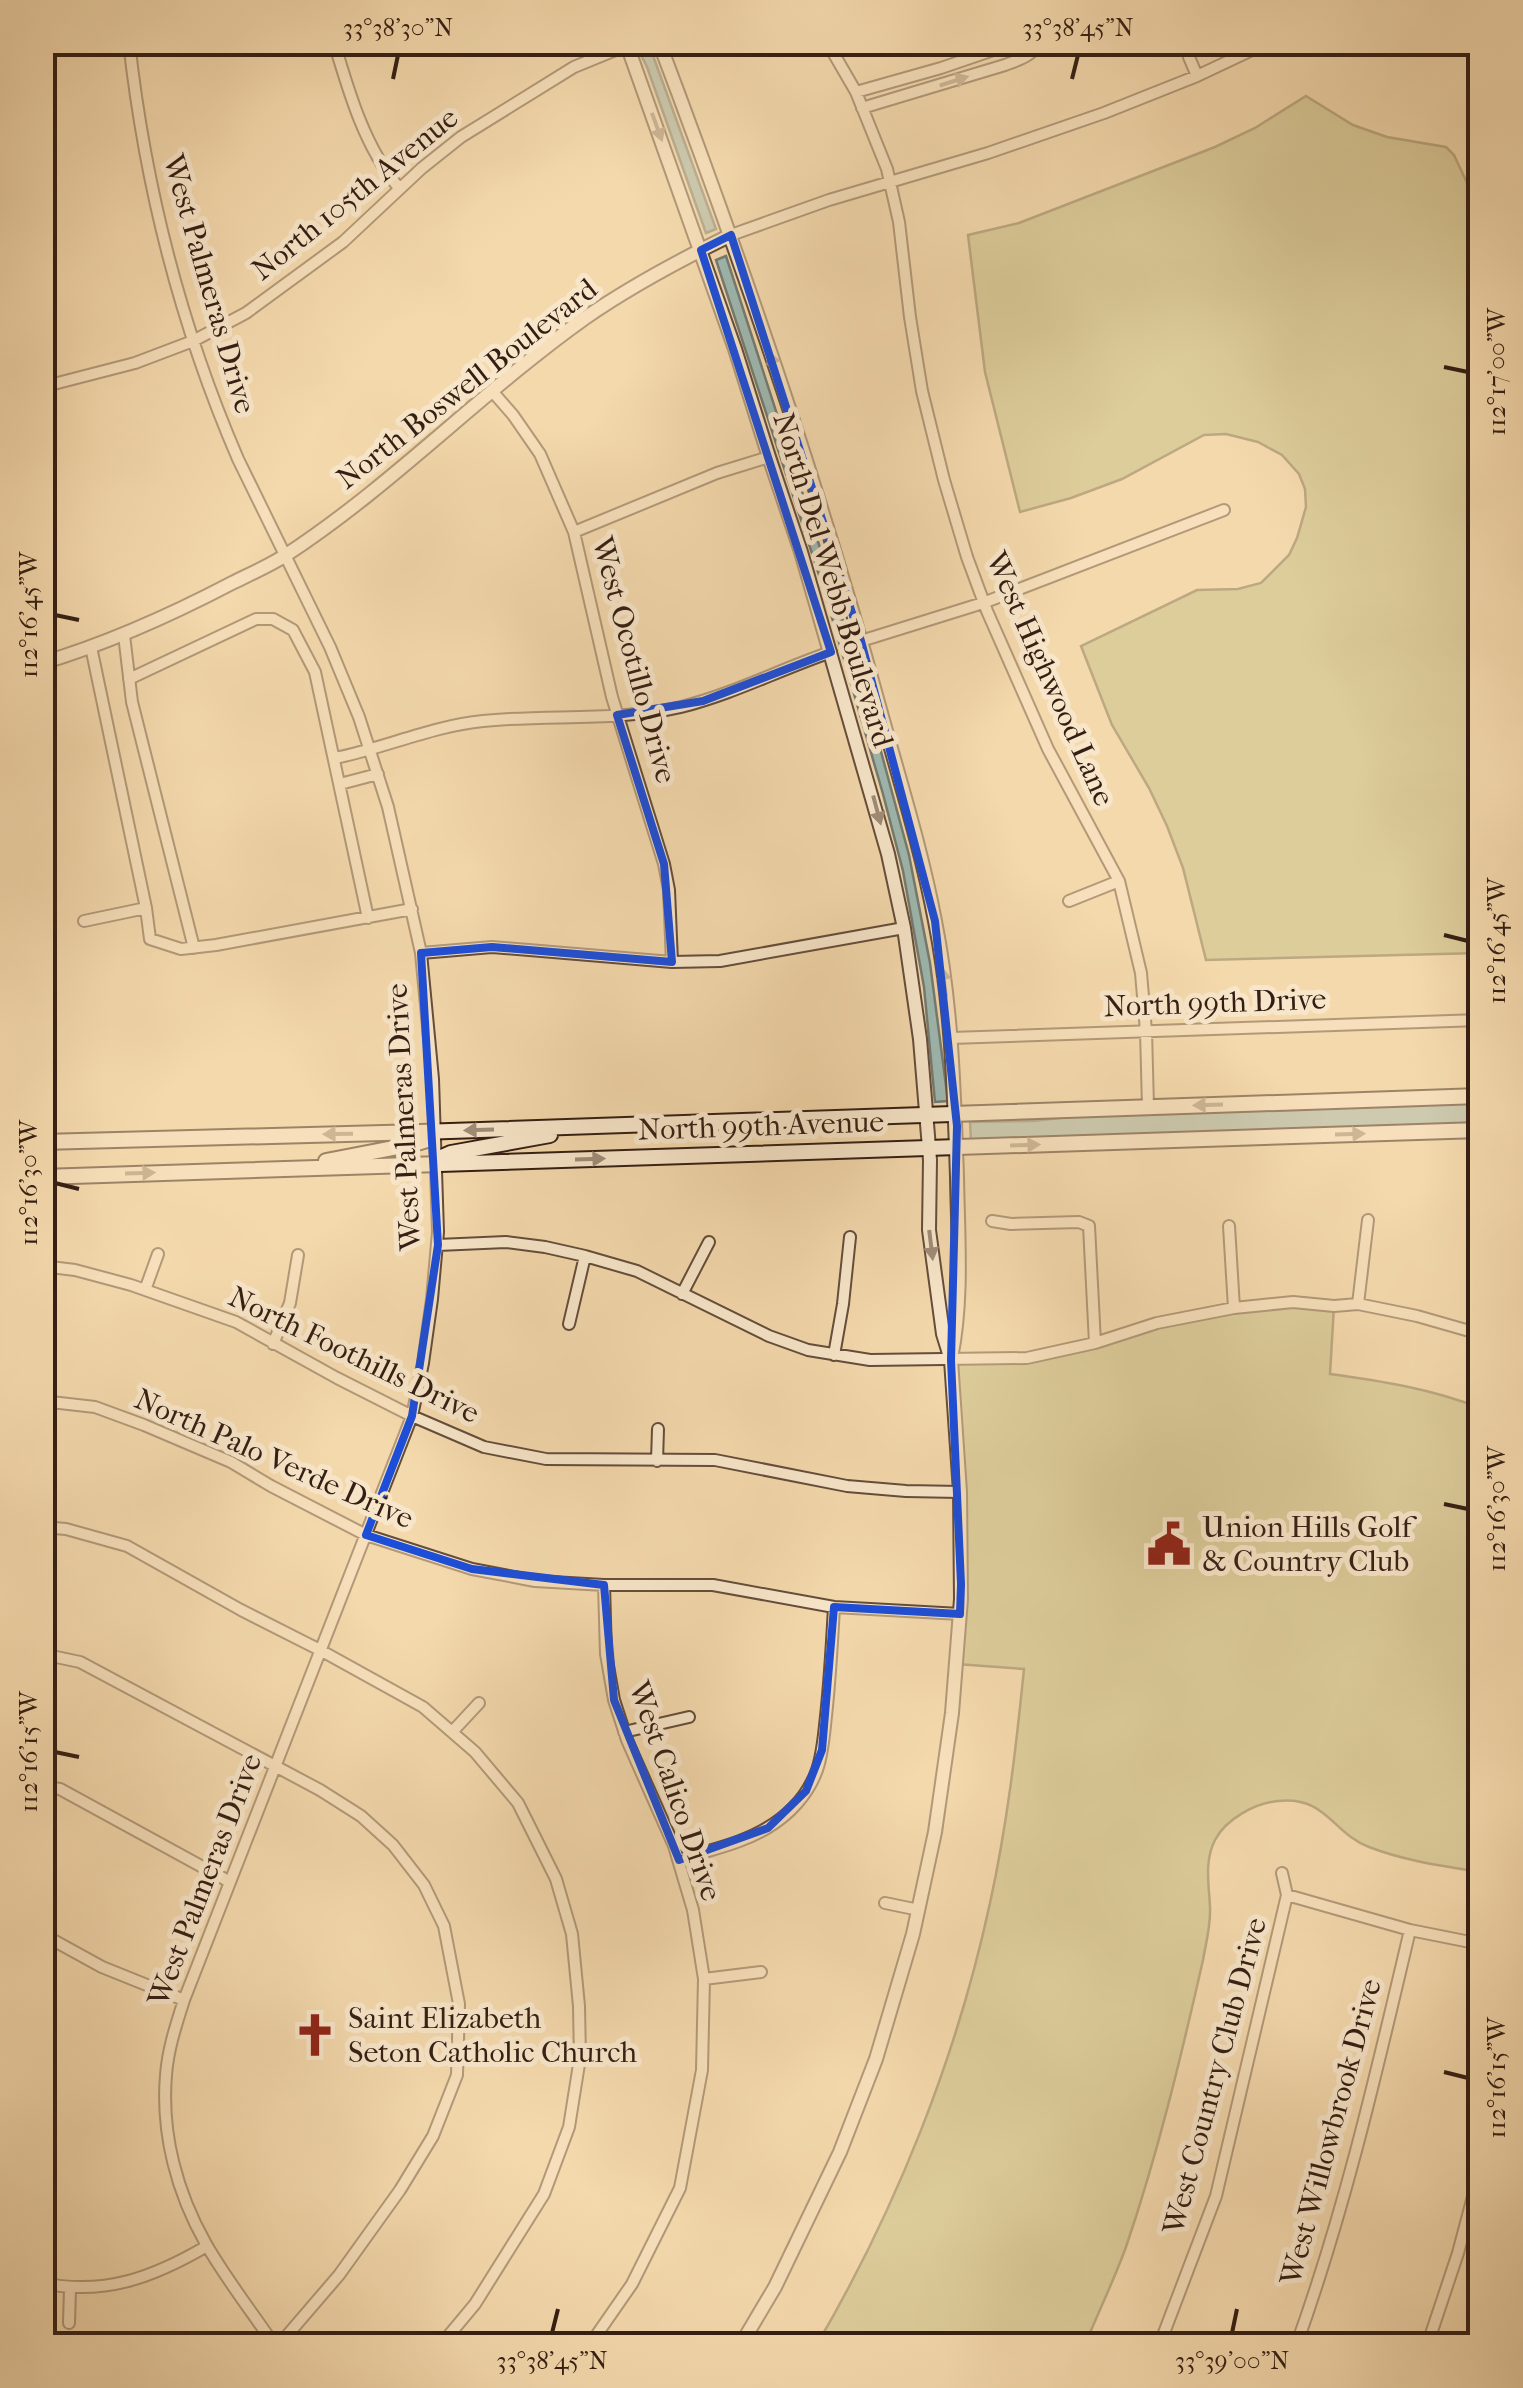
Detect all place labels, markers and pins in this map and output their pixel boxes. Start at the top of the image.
place label: Union Hills Golf & Country Club [1202,1510,1417,1579]
public building icon: Union Hills Golf & Country Club [1145,1520,1193,1568]
place label: Saint Elizabeth Seton Catholic Church [348,2001,637,2070]
church icon: Saint Elizabeth Seton Catholic Church [291,2011,339,2059]

